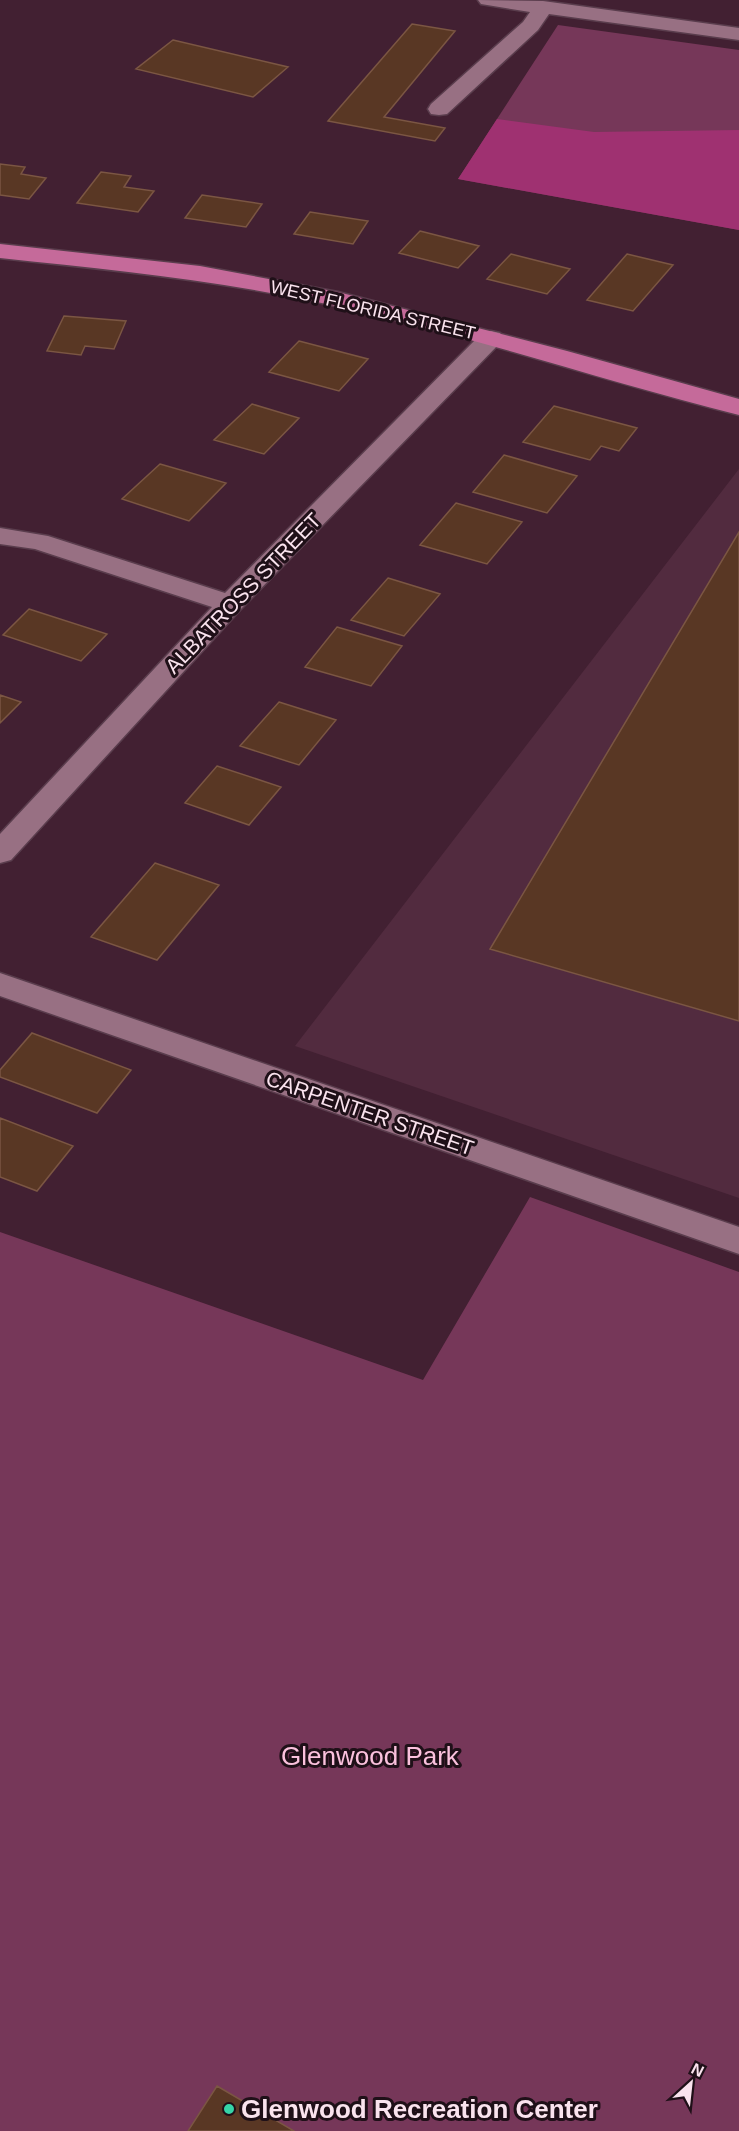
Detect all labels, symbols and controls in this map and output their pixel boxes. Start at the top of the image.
street label: WEST FLORIDA STREET [269,277,477,343]
street label: ALBATROSS STREET [161,508,325,678]
street label: CARPENTER STREET [263,1067,477,1159]
park label: Glenwood Park [281,1741,460,1771]
north arrow [661,2053,721,2113]
text: N [689,2060,707,2080]
place label: Glenwood Recreation Center [241,2094,598,2124]
marker: Glenwood Recreation Center [222,2102,236,2116]

